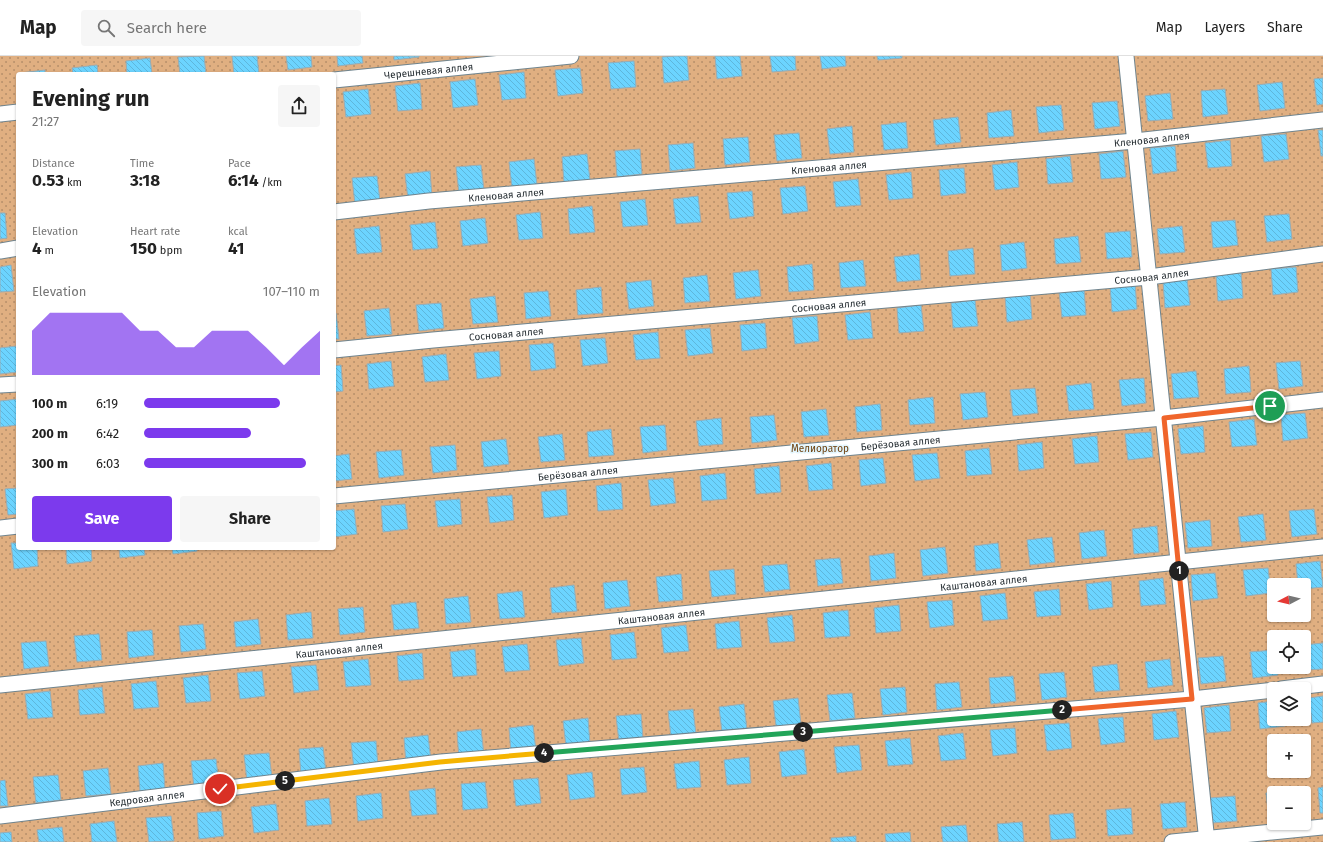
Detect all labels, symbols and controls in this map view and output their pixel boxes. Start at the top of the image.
search box [81,10,361,46]
text: Map [20,16,57,39]
icon: search [95,17,117,39]
text: Search here [127,19,207,37]
text: Map [1156,19,1182,36]
text: Layers [1204,19,1245,36]
text: Share [1267,19,1303,36]
street label: Черешневая аллея [384,61,474,82]
text: Evening run [32,85,149,112]
button: share [278,85,320,127]
text: 21:27 [32,114,59,129]
street label: Кленовая аллея [1114,130,1190,150]
text: Distance [32,157,75,170]
text: Time [130,157,154,170]
text: Pace [228,157,251,170]
street label: Кленовая аллея [791,159,867,177]
text: 0.53 [32,170,64,191]
text: 3:18 [130,170,160,191]
text: 6:14 [228,170,259,191]
text: km [64,176,82,189]
text: /km [259,176,282,189]
street label: Кленовая аллея [468,186,545,205]
text: Elevation [32,225,78,238]
text: Heart rate [130,225,180,238]
text: kcal [228,225,248,238]
text: 4 [32,238,42,259]
text: 150 [130,238,157,259]
text: 41 [228,238,244,259]
text: m [42,244,54,257]
text: bpm [157,244,182,257]
street label: Сосновая аллея [1114,267,1190,287]
text: Elevation [32,284,86,299]
text: 107–110 m [263,284,320,299]
street label: Сосновая аллея [791,297,867,315]
street label: Сосновая аллея [468,325,544,344]
pin [1253,389,1287,423]
icon: arrive [1259,395,1281,417]
text: 100 m [32,396,67,411]
text: 6:19 [96,396,118,411]
text: 200 m [32,426,68,441]
text: 6:42 [96,426,119,441]
street label: Берёзовая аллея [860,434,941,453]
park label: Мелиоратор [791,443,849,455]
text: 300 m [32,456,68,471]
text: 6:03 [96,456,120,471]
street label: Берёзовая аллея [538,464,619,484]
button: Save [32,496,172,542]
button: Share [180,496,320,542]
pin: 1 [1169,561,1189,581]
text: 1 [1176,564,1182,577]
street label: Каштановая аллея [940,573,1028,594]
north arrow [1267,578,1311,622]
map controls [1267,578,1311,830]
street label: Каштановая аллея [617,606,706,628]
button: locate [1267,630,1311,674]
street label: Каштановая аллея [295,640,383,661]
button: layers [1267,682,1311,726]
pin: 2 [1052,700,1072,720]
text: 2 [1059,703,1065,716]
pin: 3 [793,722,813,742]
text: 3 [800,725,806,738]
button: + [1267,734,1311,778]
pin: 4 [534,743,554,763]
text: 4 [541,746,547,759]
pin: 5 [275,771,295,791]
pin [203,772,237,806]
text: 5 [282,774,288,787]
icon: check [209,778,231,800]
button: − [1267,786,1311,830]
street label: Кедровая аллея [109,788,185,810]

